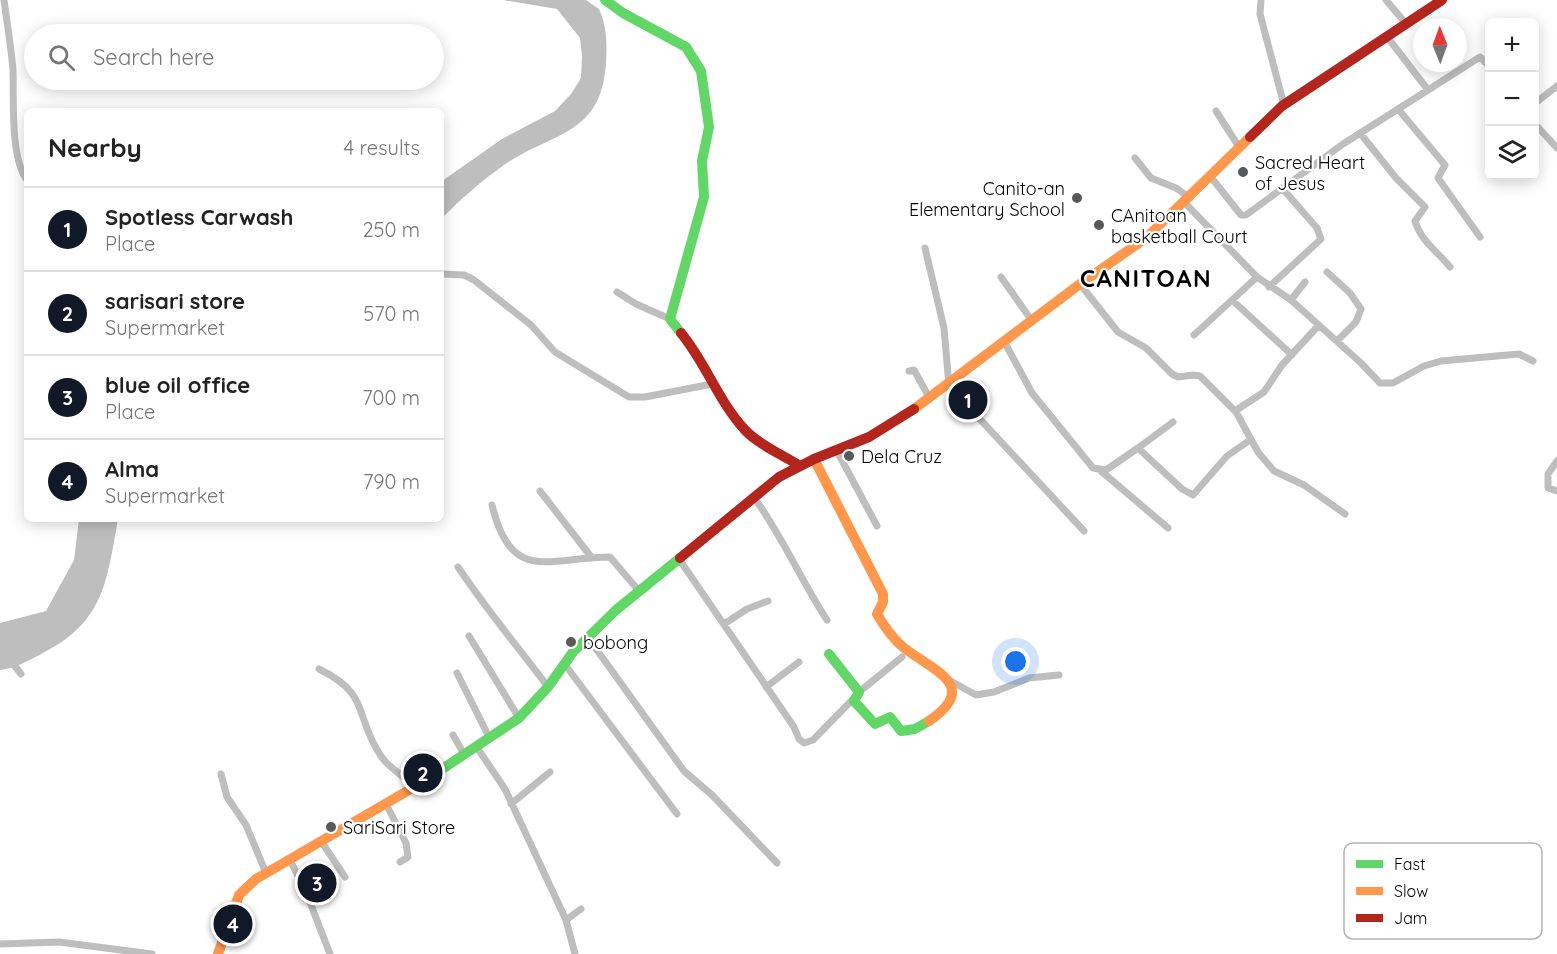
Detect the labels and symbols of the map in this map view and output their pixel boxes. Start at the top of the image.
north arrow [1413,18,1467,72]
place label: Sacred Heart of Jesus [1255,151,1365,195]
marker: Sacred Heart of Jesus [1236,165,1250,179]
place label: Canito-an Elementary School [909,177,1065,221]
marker: Canito-an Elementary School [1070,191,1084,205]
place label: CAnitoan basketball Court [1111,204,1248,248]
marker: CAnitoan basketball Court [1092,218,1106,232]
district label: CANITOAN [1080,263,1212,293]
pin: 1 [948,378,988,422]
place label: Dela Cruz [861,445,942,468]
marker: Dela Cruz [842,449,856,463]
place label: bobong [583,631,648,654]
marker: bobong [564,635,578,649]
your location [1001,647,1030,676]
pin: 2 [404,750,442,796]
place label: SariSari Store [343,816,455,839]
marker: SariSari Store [324,820,338,834]
legend [1344,843,1542,939]
text: Fast [1394,854,1425,874]
pin: 3 [298,860,336,906]
text: Slow [1394,881,1428,901]
pin: 4 [214,902,252,946]
text: Jam [1394,908,1427,928]

